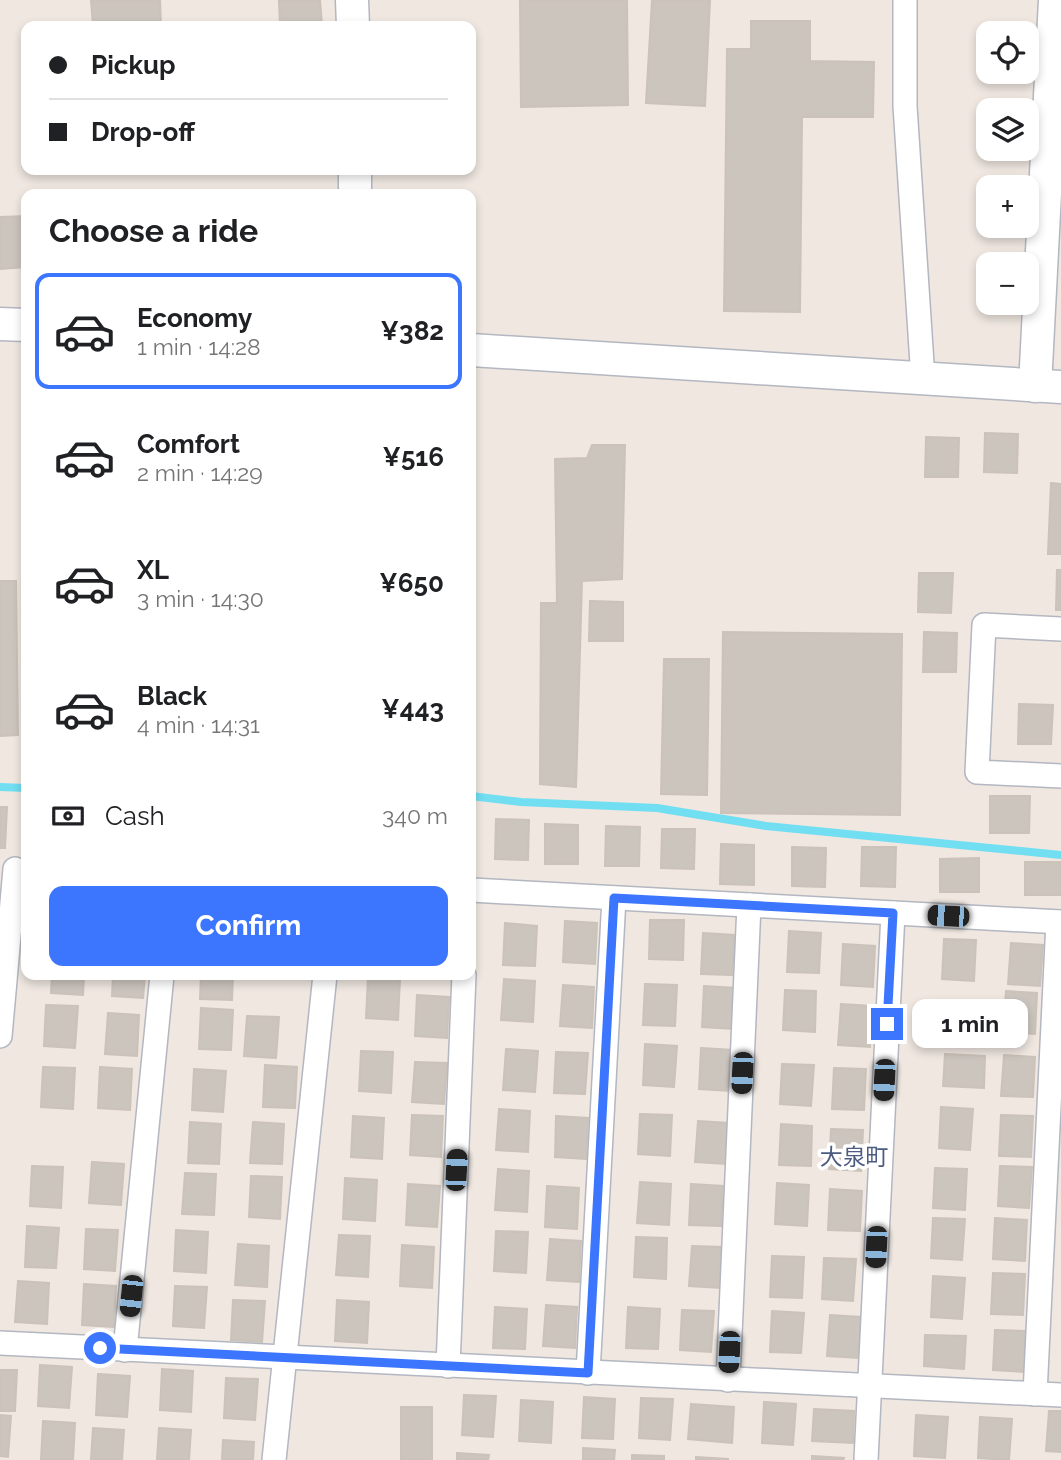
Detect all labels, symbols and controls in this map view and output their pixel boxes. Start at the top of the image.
map controls [976,21,1039,315]
button: locate [976,21,1039,84]
text: Pickup [91,50,176,80]
button: layers [976,98,1039,161]
text: Drop-off [91,117,195,147]
button: + [976,175,1039,238]
text: Choose a ride [49,212,258,249]
button: − [976,252,1039,315]
icon: car [53,300,116,363]
text: Economy [137,303,252,333]
text: ¥382 [381,316,444,346]
text: 1 min · 14:28 [137,333,261,360]
icon: car [53,426,116,489]
text: Comfort [137,429,240,459]
text: ¥516 [382,442,444,472]
text: 2 min · 14:29 [137,459,263,486]
icon: car [53,552,116,615]
text: XL [137,555,169,585]
text: ¥650 [379,568,444,598]
text: 3 min · 14:30 [137,585,264,612]
icon: car [53,678,116,741]
text: Black [137,681,207,711]
text: ¥443 [381,694,444,724]
text: 4 min · 14:31 [137,711,260,738]
icon: cash [49,797,87,835]
text: Cash [105,801,165,831]
text: 340 m [382,802,448,829]
button: Confirm [49,886,448,966]
car [927,904,970,928]
callout: 1 min [912,1000,1027,1048]
route end [871,1008,903,1040]
text: 1 min [941,1010,999,1037]
car [731,1051,754,1095]
car [873,1058,896,1102]
district label: 大泉町 [820,1143,889,1170]
car [445,1148,468,1192]
car [865,1225,888,1269]
car [119,1274,144,1318]
car [718,1330,741,1374]
route start [84,1332,116,1364]

